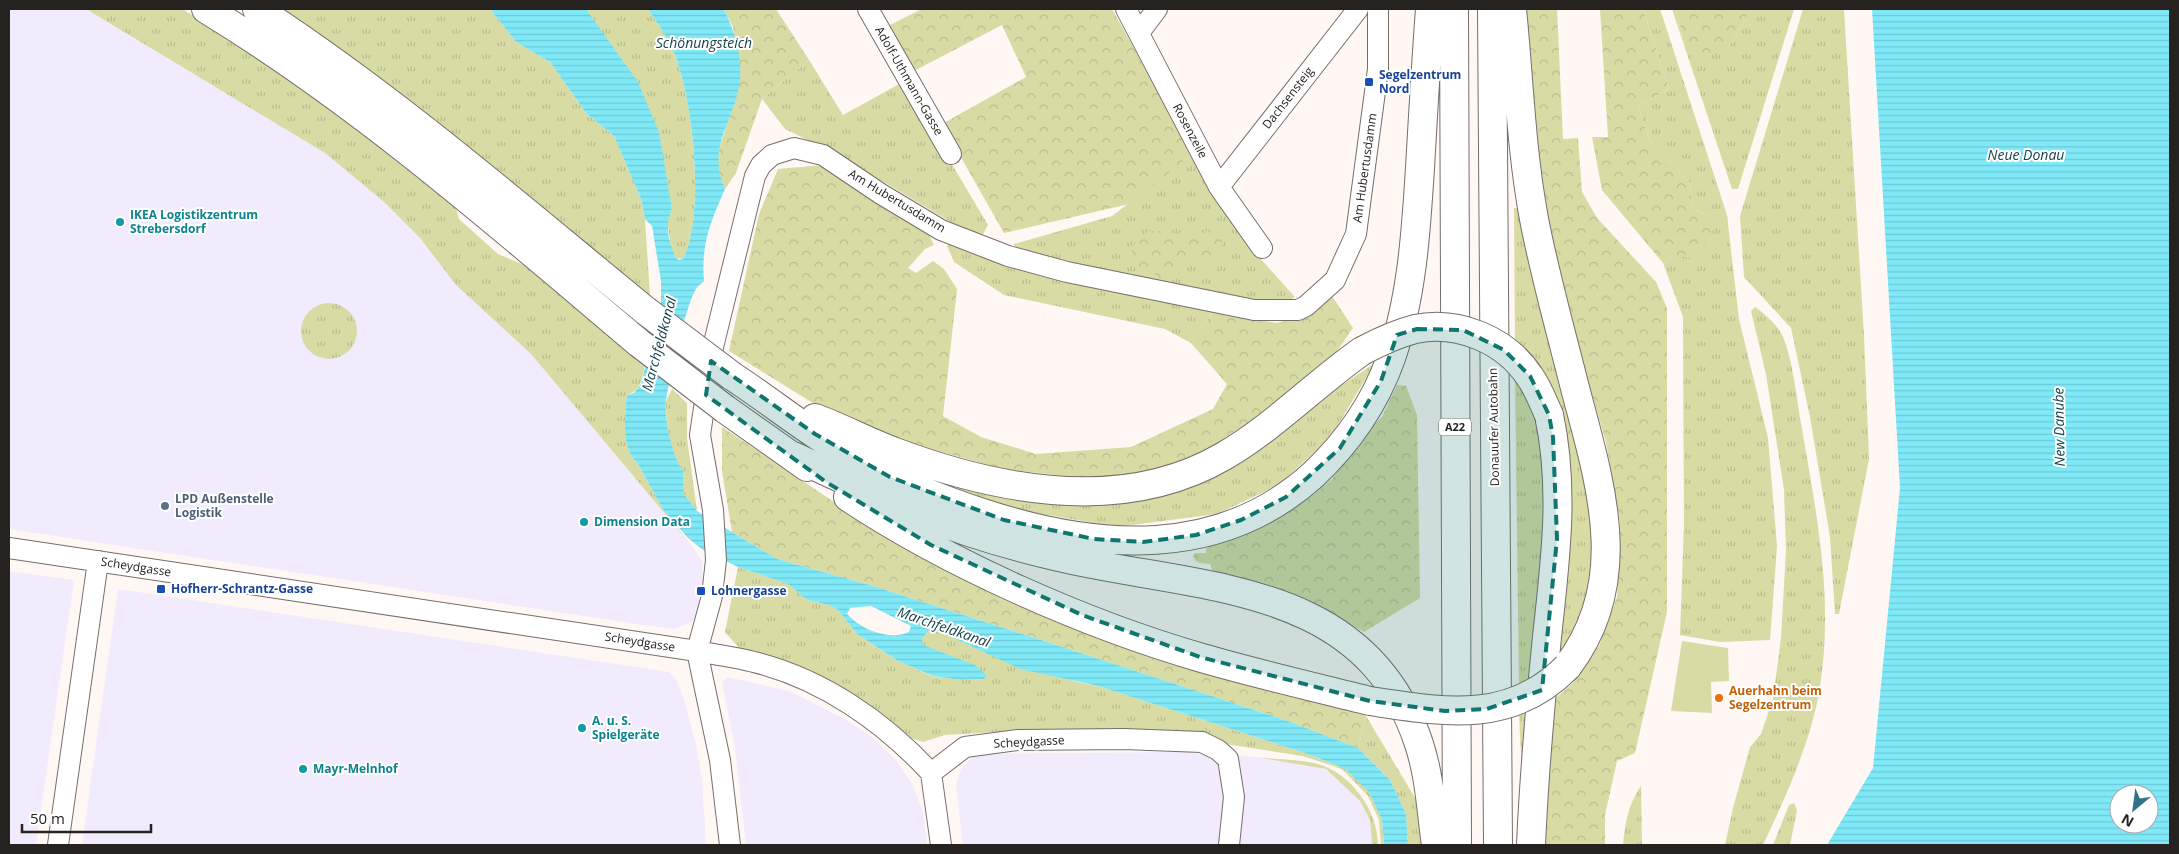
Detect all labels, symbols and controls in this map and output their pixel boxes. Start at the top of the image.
street label: Adolf-Uthmann-Gasse [871,23,948,139]
water label: Schönungsteich [656,33,752,52]
street label: Dachsensteig [1258,63,1318,132]
place label: Segelzentrum Nord [1379,66,1461,97]
marker: Segelzentrum Nord [1363,76,1375,88]
street label: Rosenzeile [1169,100,1212,161]
street label: Am Hubertusdamm [1348,112,1381,224]
water label: Neue Donau [1988,145,2064,164]
street label: Am Hubertusdamm [845,165,949,236]
place label: IKEA Logistikzentrum Strebersdorf [130,206,258,237]
marker: IKEA Logistikzentrum Strebersdorf [114,216,126,228]
water label: Marchfeldkanal [637,294,680,393]
street label: Donauufer Autobahn [1484,368,1503,486]
water label: New Danube [2048,387,2069,467]
road number: A22 [1439,418,1471,436]
place label: LPD Außenstelle Logistik [175,490,274,521]
marker: LPD Außenstelle Logistik [159,500,171,512]
place label: Dimension Data [594,513,690,530]
marker: Dimension Data [578,516,590,528]
street label: Scheydgasse [100,553,173,581]
place label: Hofherr-Schrantz-Gasse [171,580,313,597]
place label: Lohnergasse [711,582,787,599]
marker: Hofherr-Schrantz-Gasse [155,583,167,595]
marker: Lohnergasse [695,585,707,597]
water label: Marchfeldkanal [895,602,993,651]
street label: Scheydgasse [604,628,677,656]
place label: Auerhahn beim Segelzentrum [1729,682,1822,713]
marker: Auerhahn beim Segelzentrum [1713,692,1725,704]
place label: A. u. S. Spielgeräte [592,712,659,743]
marker: A. u. S. Spielgeräte [576,722,588,734]
street label: Scheydgasse [993,731,1065,752]
place label: Mayr-Melnhof [313,760,399,777]
marker: Mayr-Melnhof [297,763,309,775]
north arrow [2109,784,2159,834]
scale bar [22,802,151,834]
text: 50 m [30,808,65,828]
text: N [2118,810,2137,832]

